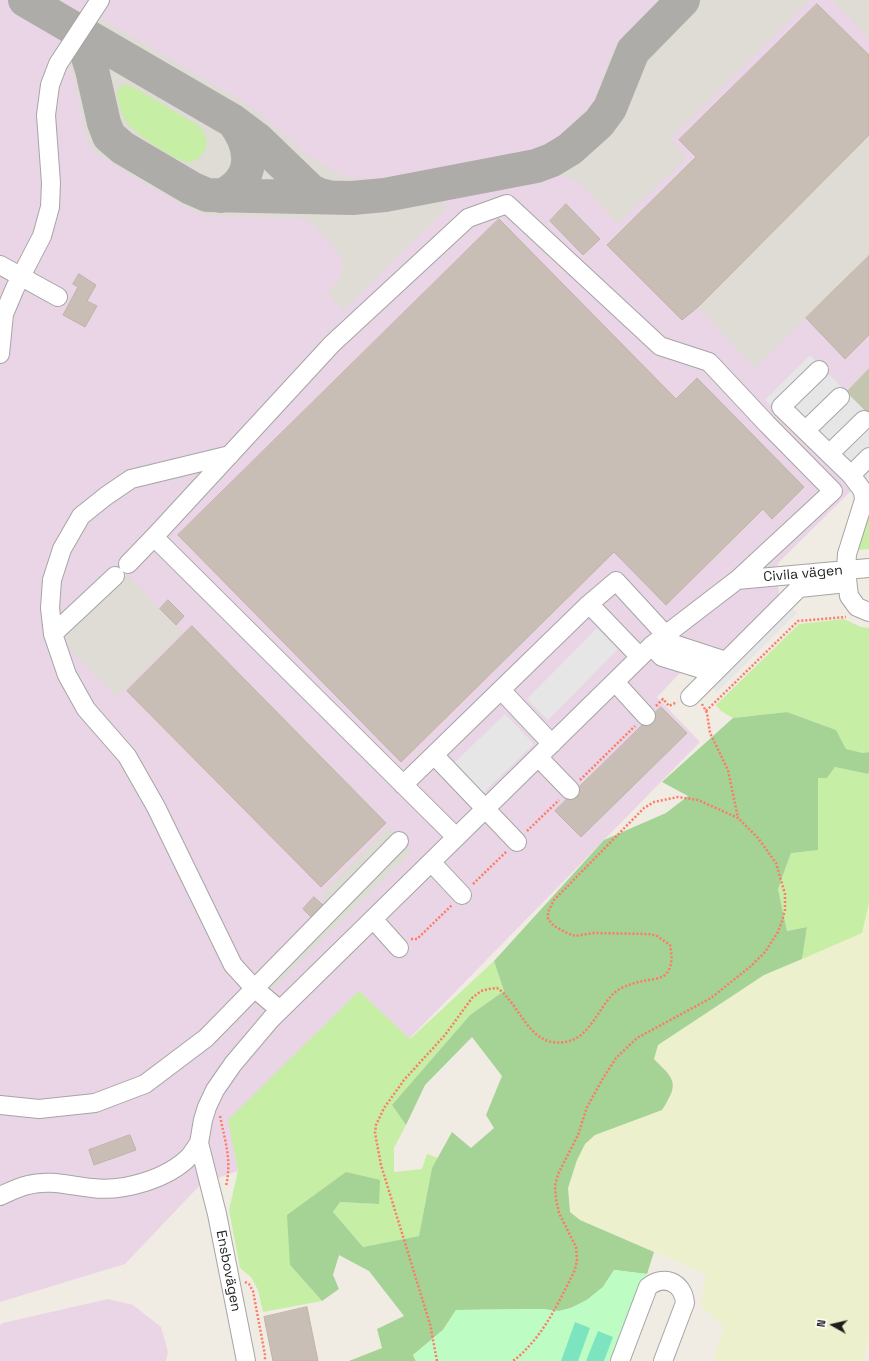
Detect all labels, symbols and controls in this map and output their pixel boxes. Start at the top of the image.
street label: Civila vägen [763,562,843,586]
street label: Ensbovägen [212,1229,244,1313]
north arrow [813,1305,853,1345]
text: N [814,1319,829,1328]

